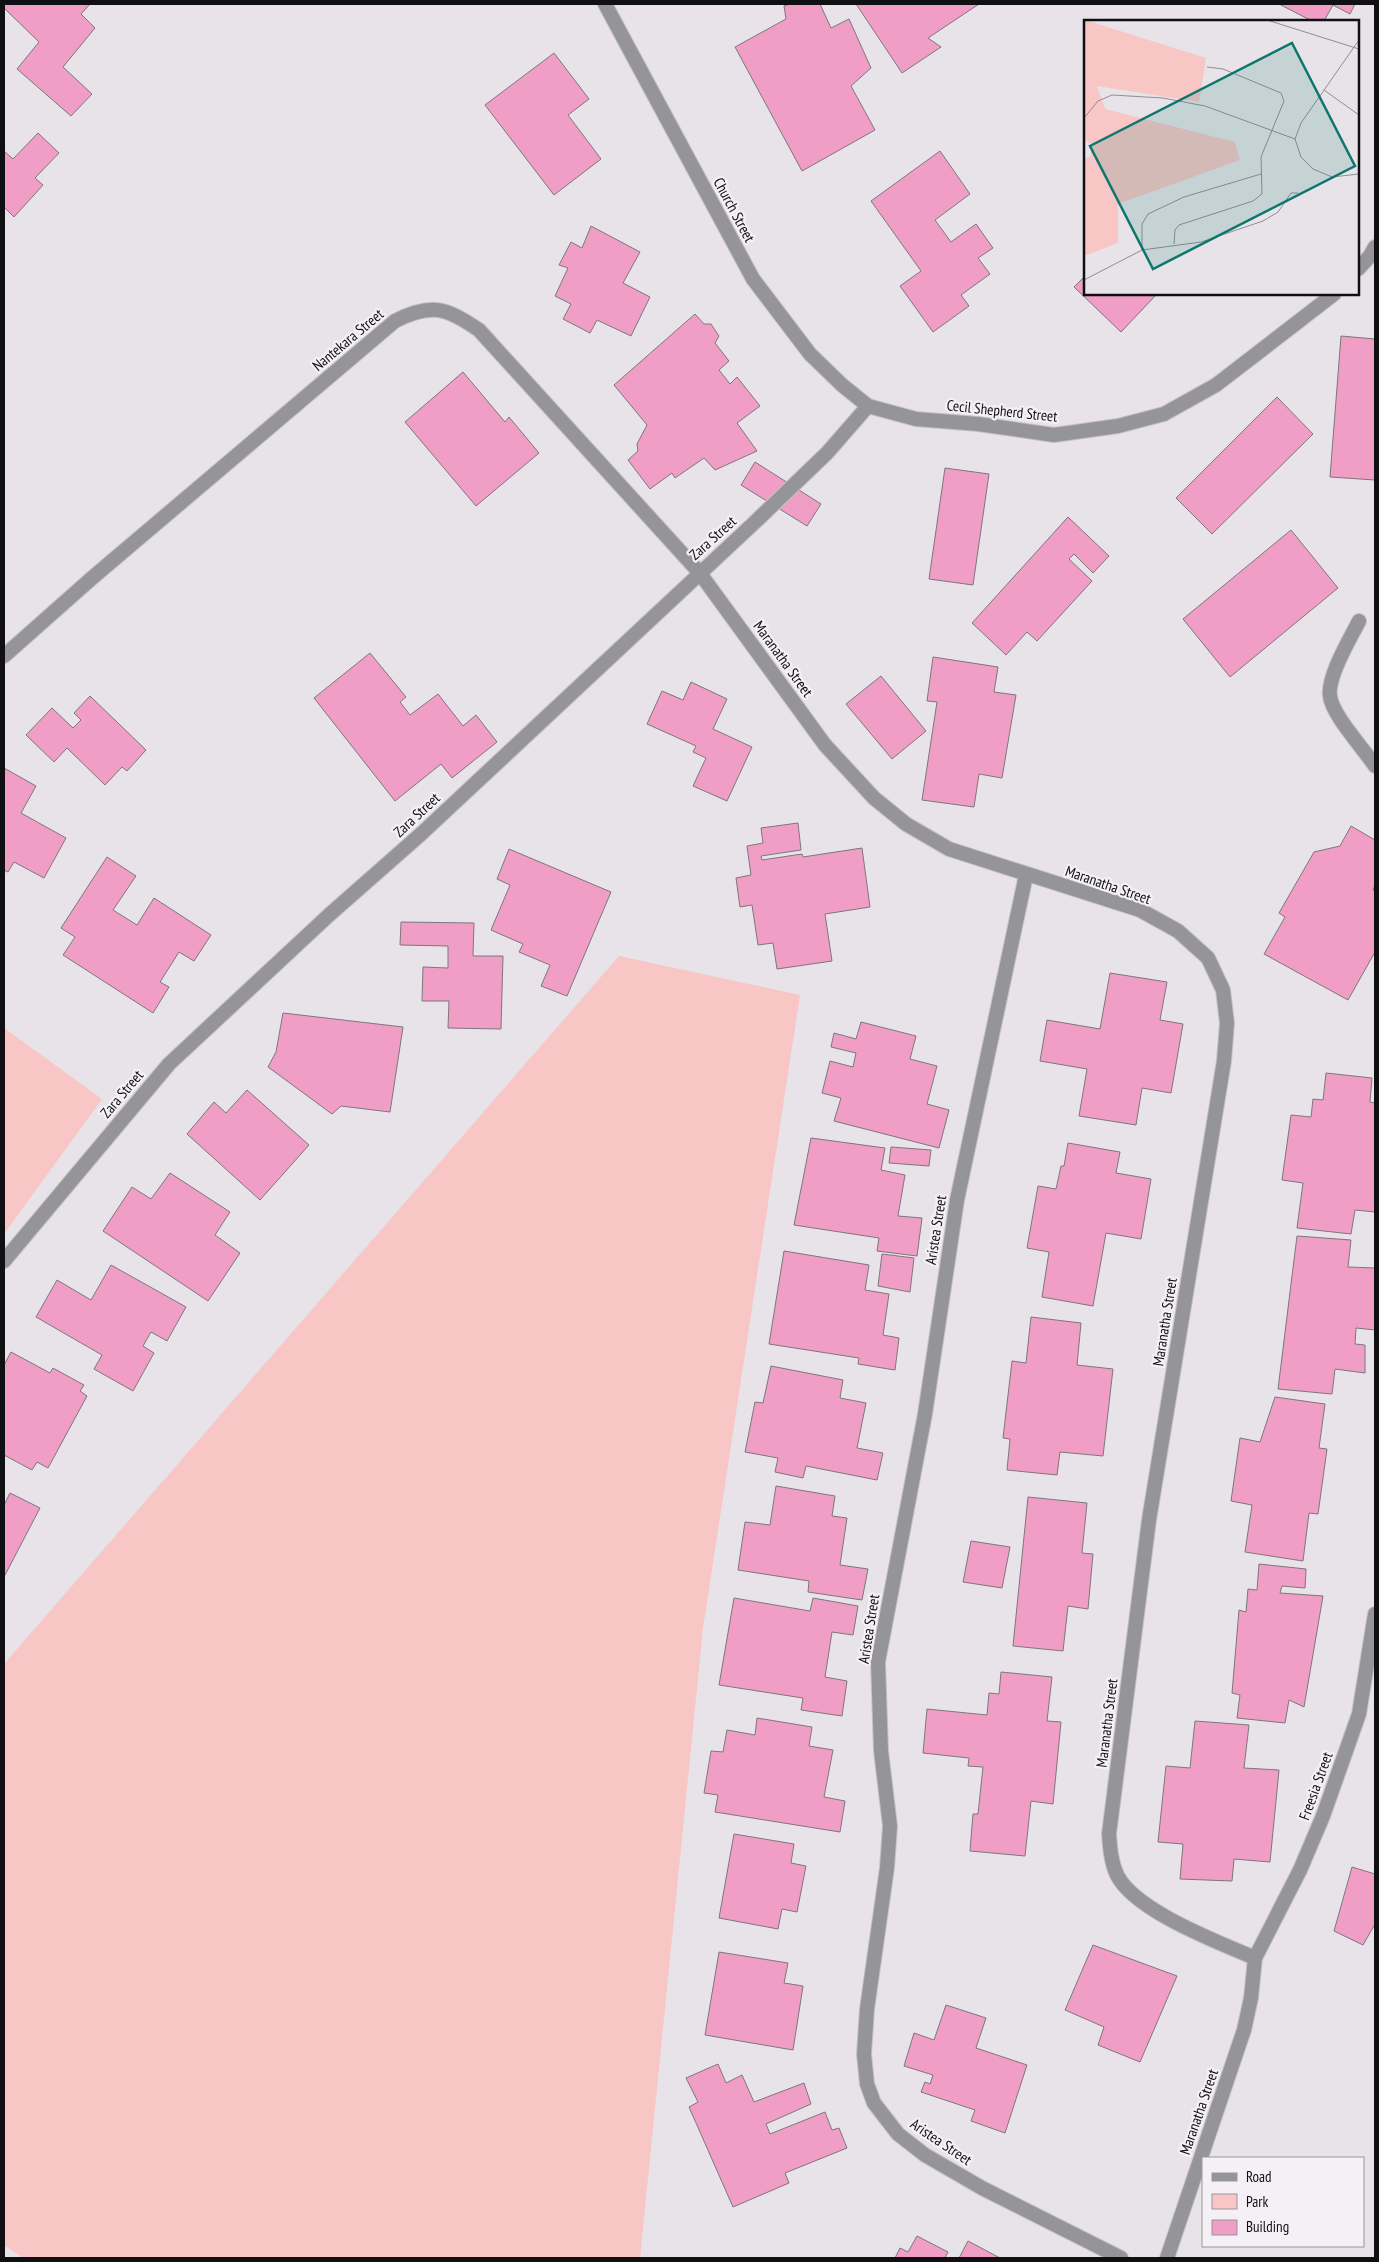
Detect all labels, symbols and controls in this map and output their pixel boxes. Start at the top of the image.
inset map [1084,20,1359,295]
street label: Church Street [710,174,759,245]
street label: Nantekara Street [308,304,387,375]
street label: Cecil Shepherd Street [946,395,1058,426]
street label: Zara Street [685,512,740,564]
street label: Maranatha Street [749,617,817,700]
street label: Zara Street [389,788,444,841]
street label: Maranatha Street [1063,861,1153,908]
street label: Zara Street [96,1066,147,1121]
street label: Aristea Street [921,1194,950,1266]
street label: Maranatha Street [1148,1276,1181,1367]
street label: Aristea Street [854,1593,883,1665]
street label: Maranatha Street [1092,1678,1121,1768]
street label: Freesia Street [1294,1749,1337,1823]
street label: Maranatha Street [1175,2067,1222,2157]
street label: Aristea Street [907,2114,976,2169]
legend [1202,2157,1364,2247]
text: Road [1246,2167,1272,2186]
text: Park [1246,2192,1268,2211]
text: Building [1246,2217,1289,2236]

